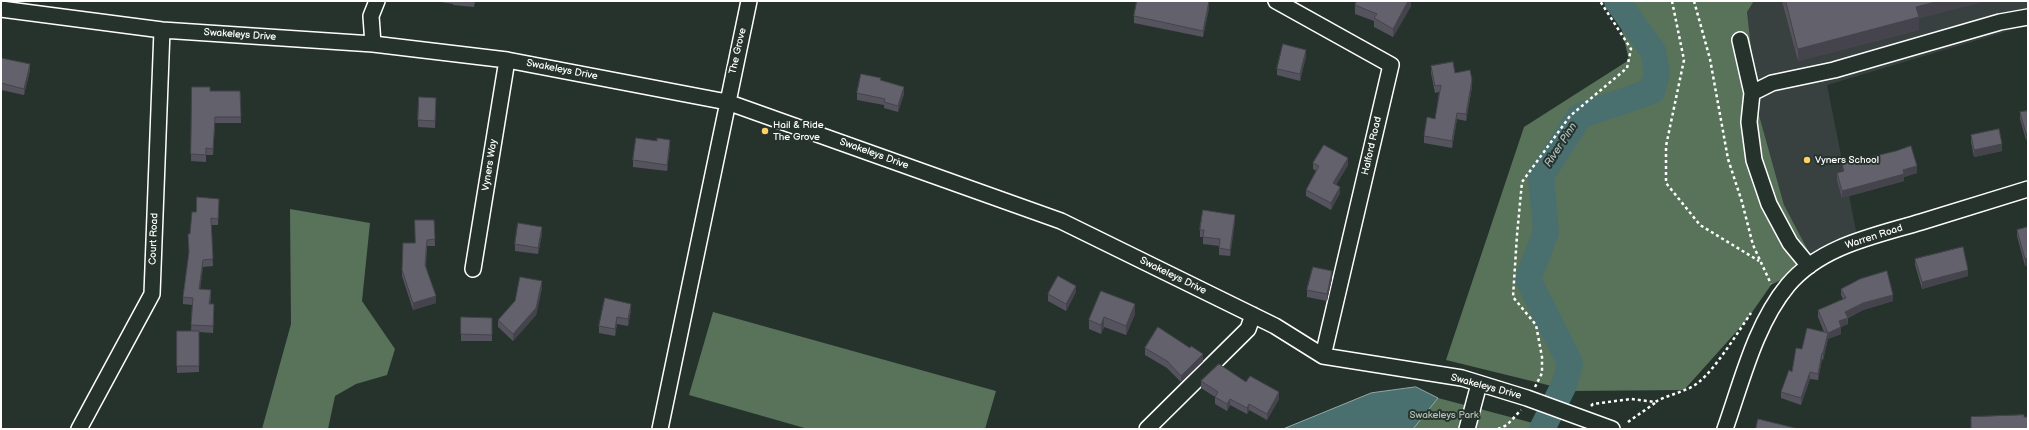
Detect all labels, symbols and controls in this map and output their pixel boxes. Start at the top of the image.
street label: Swakeleys Drive [203,26,277,44]
street label: The Grove [727,27,749,75]
street label: Swakeleys Drive [525,57,599,83]
street label: Halford Road [1359,116,1385,176]
place label: Hail & Ride The Grove [773,119,824,142]
water label: River Pinn [1542,120,1580,170]
marker: Hail & Ride The Grove [760,126,770,136]
street label: Swakeleys Drive [838,136,910,172]
street label: Vyners Way [480,138,500,192]
place label: Vyners School [1815,154,1879,166]
marker: Vyners School [1802,155,1812,165]
street label: Court Road [147,213,161,265]
street label: Warren Road [1844,222,1904,252]
street label: Swakeleys Drive [1138,255,1208,297]
street label: Swakeleys Drive [1449,372,1523,402]
park label: Swakeleys Park [1409,409,1479,421]

